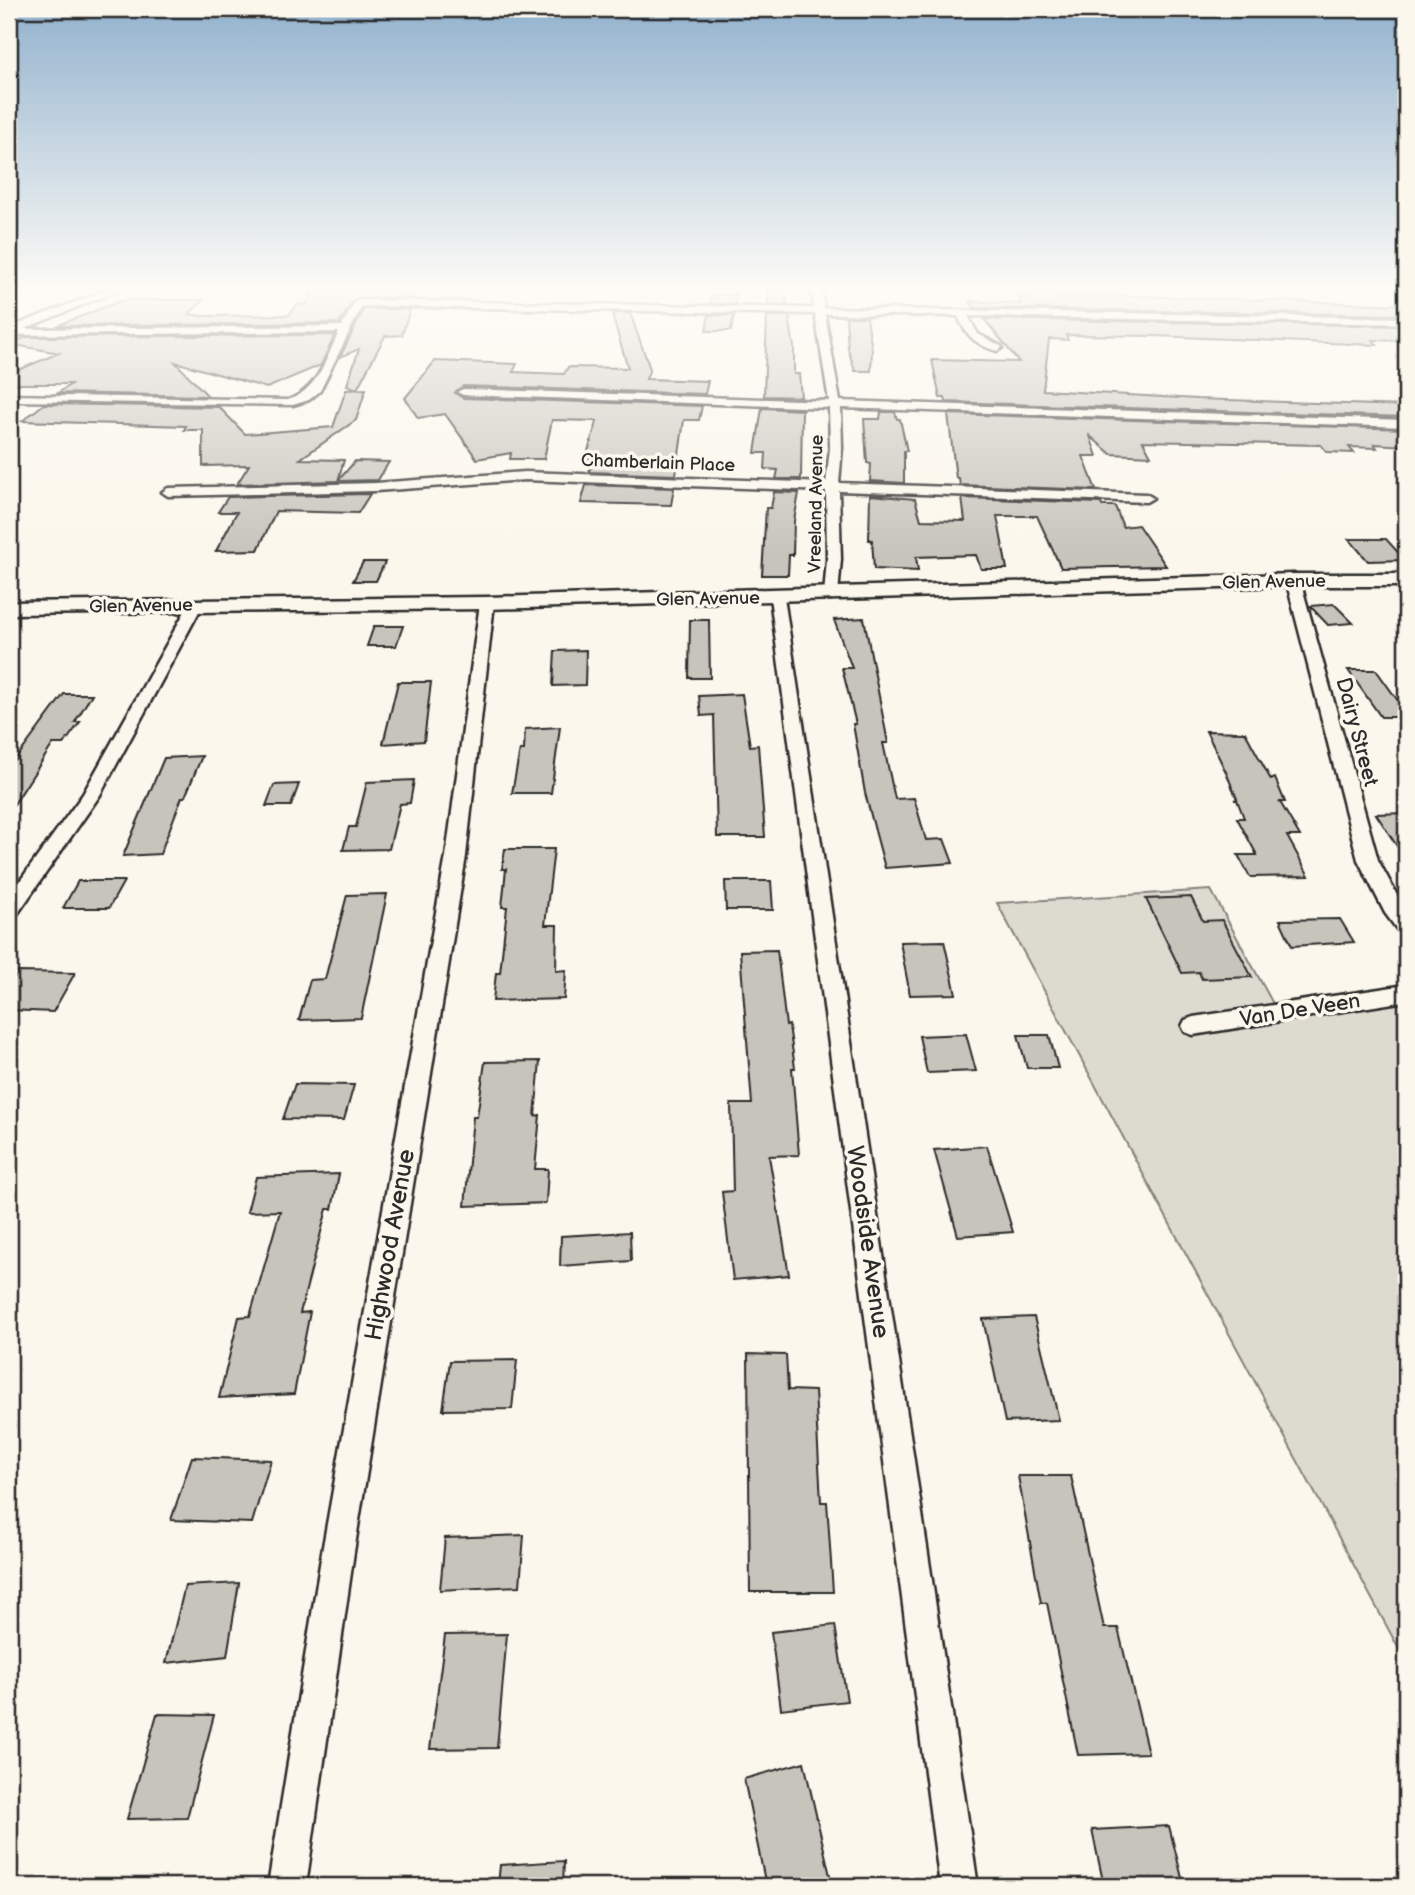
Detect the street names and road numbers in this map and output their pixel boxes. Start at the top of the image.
street label: Vreeland Avenue [804,434,828,573]
street label: Chamberlain Place [581,450,736,476]
street label: Glen Avenue [1222,571,1326,593]
street label: Glen Avenue [656,588,760,610]
street label: Glen Avenue [89,595,193,617]
street label: Dairy Street [1330,675,1384,790]
street label: Van De Veen [1238,988,1362,1032]
street label: Woodside Avenue [840,1144,896,1340]
street label: Highwood Avenue [359,1147,421,1343]

